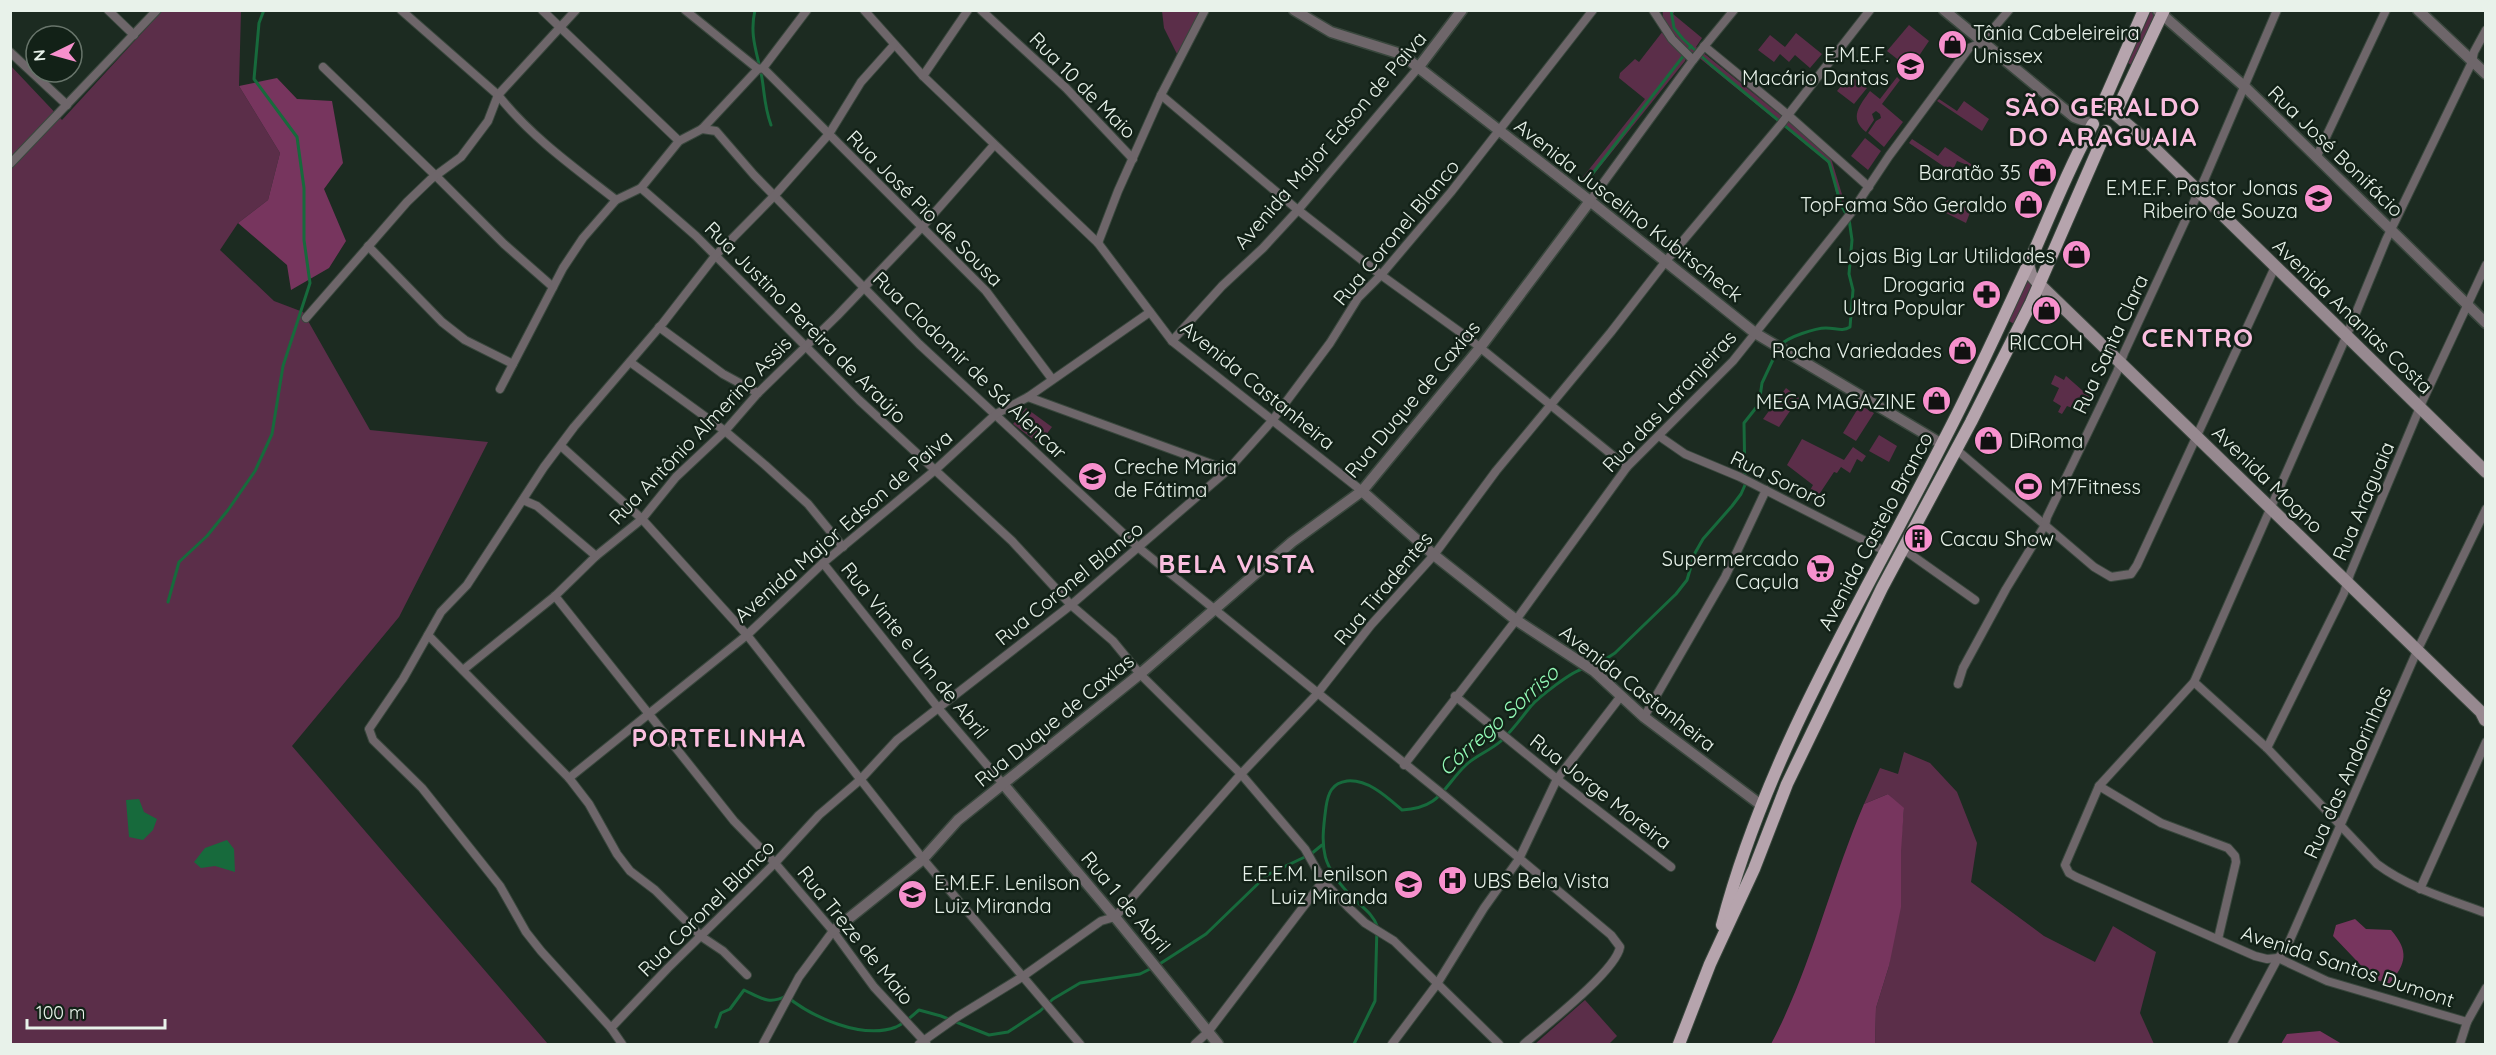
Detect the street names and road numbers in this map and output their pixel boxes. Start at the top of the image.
street label: Rua 10 de Maio [1024,26,1142,144]
street label: Avenida Major Edson de Paiva [1229,26,1431,254]
street label: Rua José Bonifácio [2263,80,2409,222]
street label: Avenida Juscelino Kubitscheck [1510,113,1748,307]
street label: Rua José Pio de Sousa [842,125,1008,291]
street label: Rua Coronel Blanco [1328,154,1464,310]
street label: Rua Justino Pereira de Araújo [700,216,912,428]
street label: Avenida Ananias Costa [2268,233,2438,399]
street label: Rua Clodomir de Sá Alencar [868,266,1072,464]
street label: Rua Santa Clara [2067,270,2153,418]
street label: Avenida Castanheira [1176,315,1340,455]
street label: Rua Duque de Caxias [1339,315,1485,483]
street label: Rua das Laranjeiras [1597,325,1741,477]
street label: Rua Antônio Almerino Assis [603,331,797,529]
street label: Avenida Mogno [2207,420,2329,538]
street label: Avenida Major Edson de Paiva [729,425,957,627]
street label: Avenida Castelo Branco [1812,428,1938,634]
street label: Rua Araguaia [2327,438,2399,564]
street label: Rua Sororó [1727,445,1831,513]
street label: Rua Coronel Blanco [990,516,1148,650]
street label: Rua Tiradentes [1328,526,1438,650]
street label: Rua Vinte e Um de Abril [836,557,994,743]
street label: Avenida Castanheira [1555,619,1721,757]
street label: Rua Duque de Caxias [969,648,1139,792]
street label: Rua das Andorinhas [2298,682,2396,862]
street label: Rua Jorge Moreira [1525,728,1677,854]
street label: Rua Coronel Blanco [632,834,780,982]
street label: Rua 1 de Abril [1076,846,1176,958]
street label: Rua Treze de Maio [792,860,920,1010]
street label: Avenida Santos Dumont [2238,920,2458,1012]

